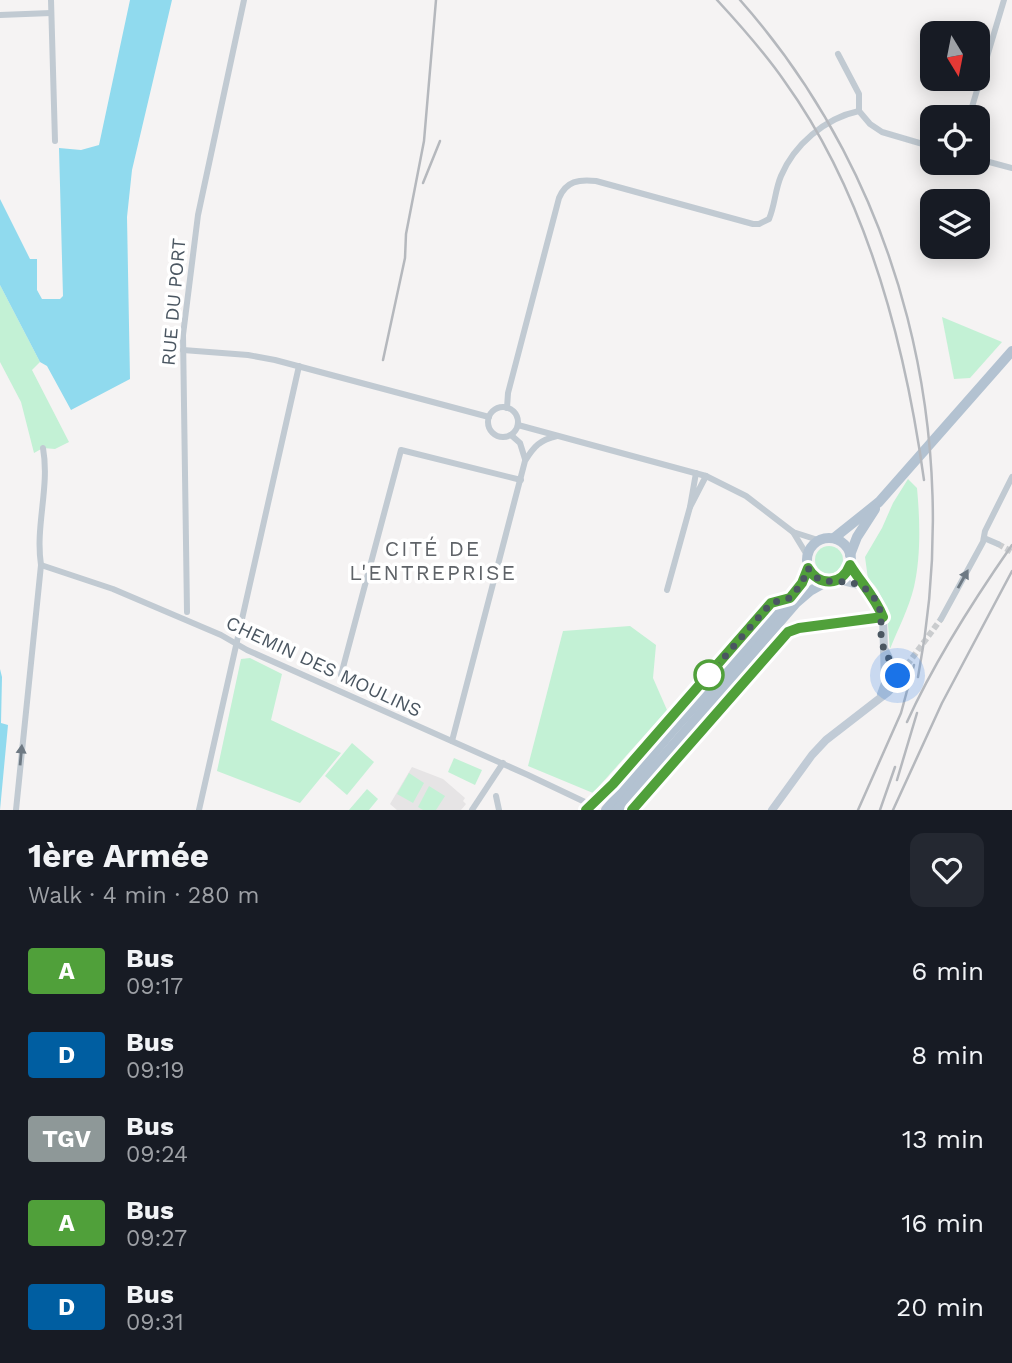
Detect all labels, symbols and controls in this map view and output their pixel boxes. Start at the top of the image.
north arrow [920,21,990,91]
map controls [920,21,990,259]
button: locate [920,105,990,175]
button: layers [920,189,990,259]
street label: RUE DU PORT [156,237,191,367]
district label: CITÉ DE L'ENTREPRISE [349,536,517,585]
one-way arrow [957,569,969,589]
street label: CHEMIN DES MOULINS [222,611,425,722]
your location [880,658,915,693]
unlabelled marker [694,660,724,690]
one-way arrow [16,743,27,765]
button: heart [910,833,984,907]
text: 1ère Armée [28,836,209,875]
text: Walk · 4 min · 280 m [28,882,259,909]
text: Bus [126,943,174,973]
text: 6 min [912,956,984,986]
text: A [58,957,75,985]
text: 09:17 [126,973,183,1000]
text: Bus [126,1027,174,1057]
text: 8 min [911,1040,984,1070]
text: D [58,1041,75,1069]
text: 09:19 [126,1057,184,1084]
text: Bus [126,1111,174,1141]
text: 13 min [902,1124,984,1154]
text: TGV [42,1125,91,1153]
text: 09:24 [126,1141,188,1168]
text: Bus [126,1195,174,1225]
text: 16 min [901,1208,984,1238]
text: A [58,1209,75,1237]
text: 09:27 [126,1225,187,1252]
text: Bus [126,1279,174,1309]
text: 20 min [896,1292,984,1322]
text: D [58,1293,75,1321]
text: 09:31 [126,1309,184,1336]

